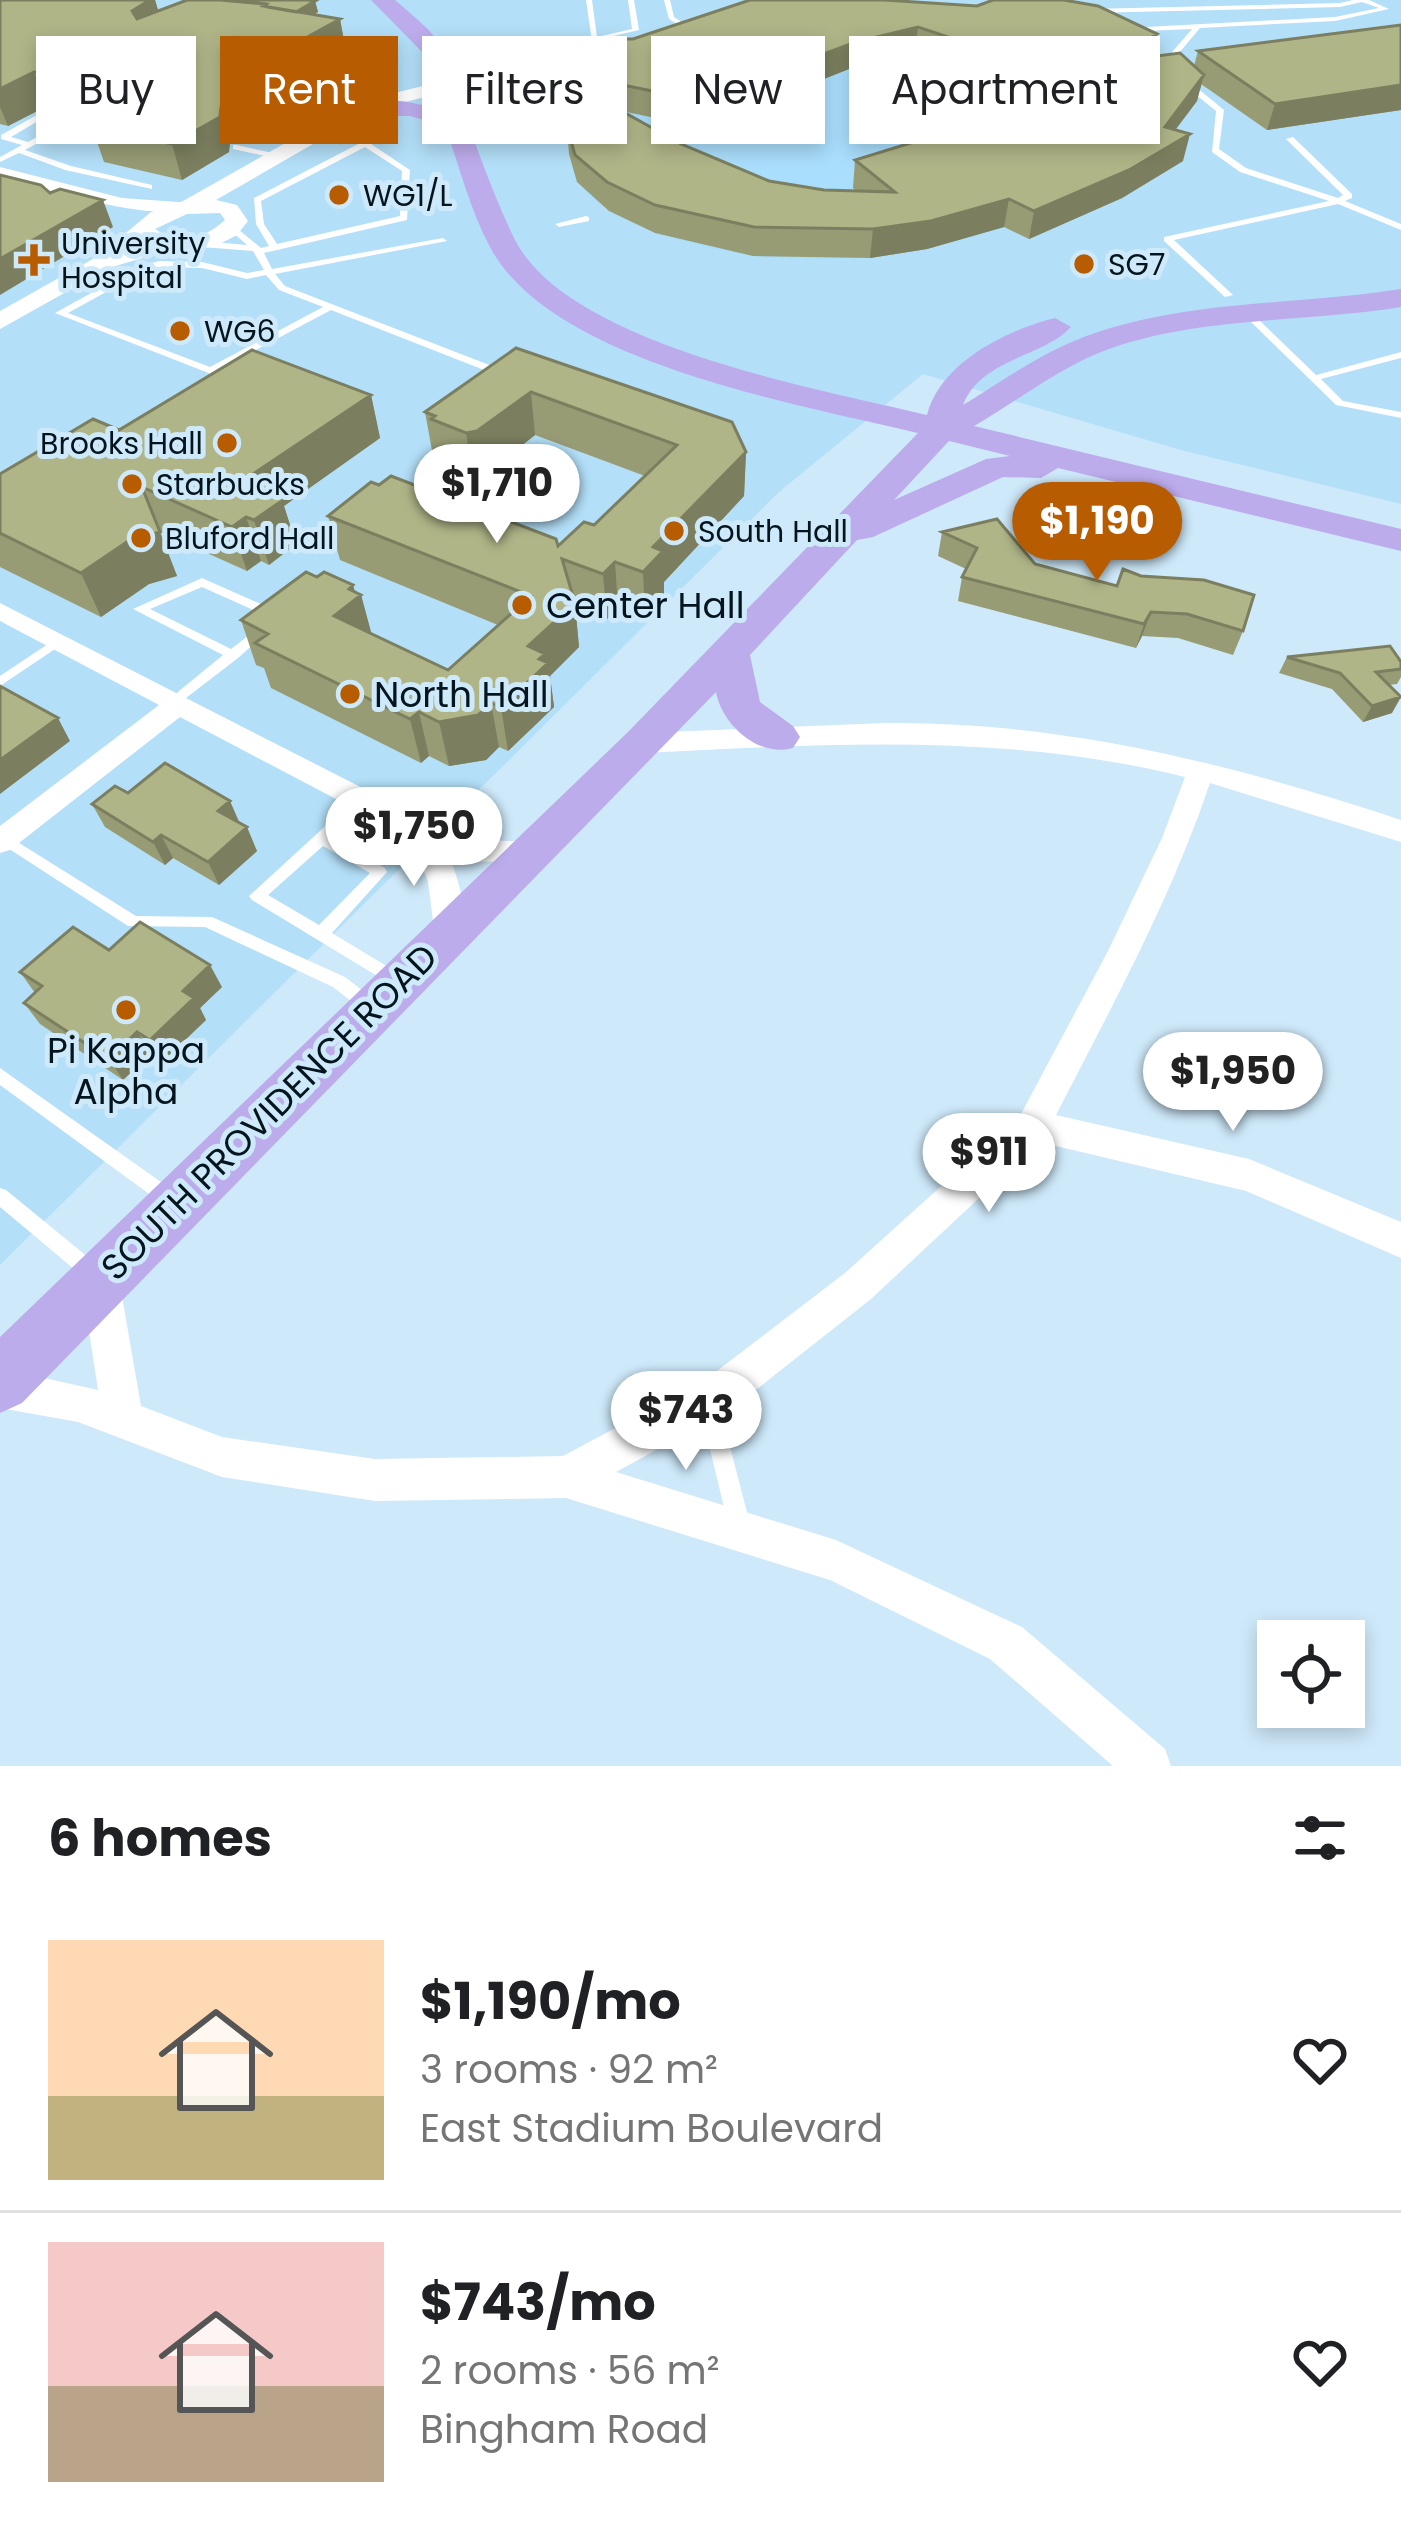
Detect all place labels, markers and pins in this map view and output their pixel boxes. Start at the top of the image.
place label: WG1/L [363,174,452,217]
marker: WG1/L [326,182,352,208]
place label: University Hospital [61,222,205,299]
place label: SG7 [1108,243,1165,286]
marker: University Hospital [18,244,50,276]
marker: SG7 [1071,251,1097,277]
place label: WG6 [204,310,276,353]
marker: WG6 [167,318,193,344]
place label: Brooks Hall [40,422,203,465]
marker: Brooks Hall [214,430,240,456]
pin: $1,710 [399,444,595,546]
place label: Starbucks [156,463,305,506]
marker: Starbucks [119,471,145,497]
pin: $1,190 [999,482,1195,584]
place label: South Hall [698,510,848,553]
place label: Bluford Hall [165,517,334,560]
marker: South Hall [661,518,687,544]
marker: Bluford Hall [128,525,154,551]
place label: Center Hall [546,580,745,631]
marker: Center Hall [509,592,535,618]
place label: North Hall [374,669,549,720]
marker: North Hall [337,681,363,707]
pin: $1,750 [316,787,512,889]
marker: Pi Kappa Alpha [113,997,139,1023]
place label: Pi Kappa Alpha [47,1025,205,1117]
pin: $1,950 [1135,1032,1331,1134]
pin: $911 [918,1113,1060,1215]
pin: $743 [615,1371,757,1473]

